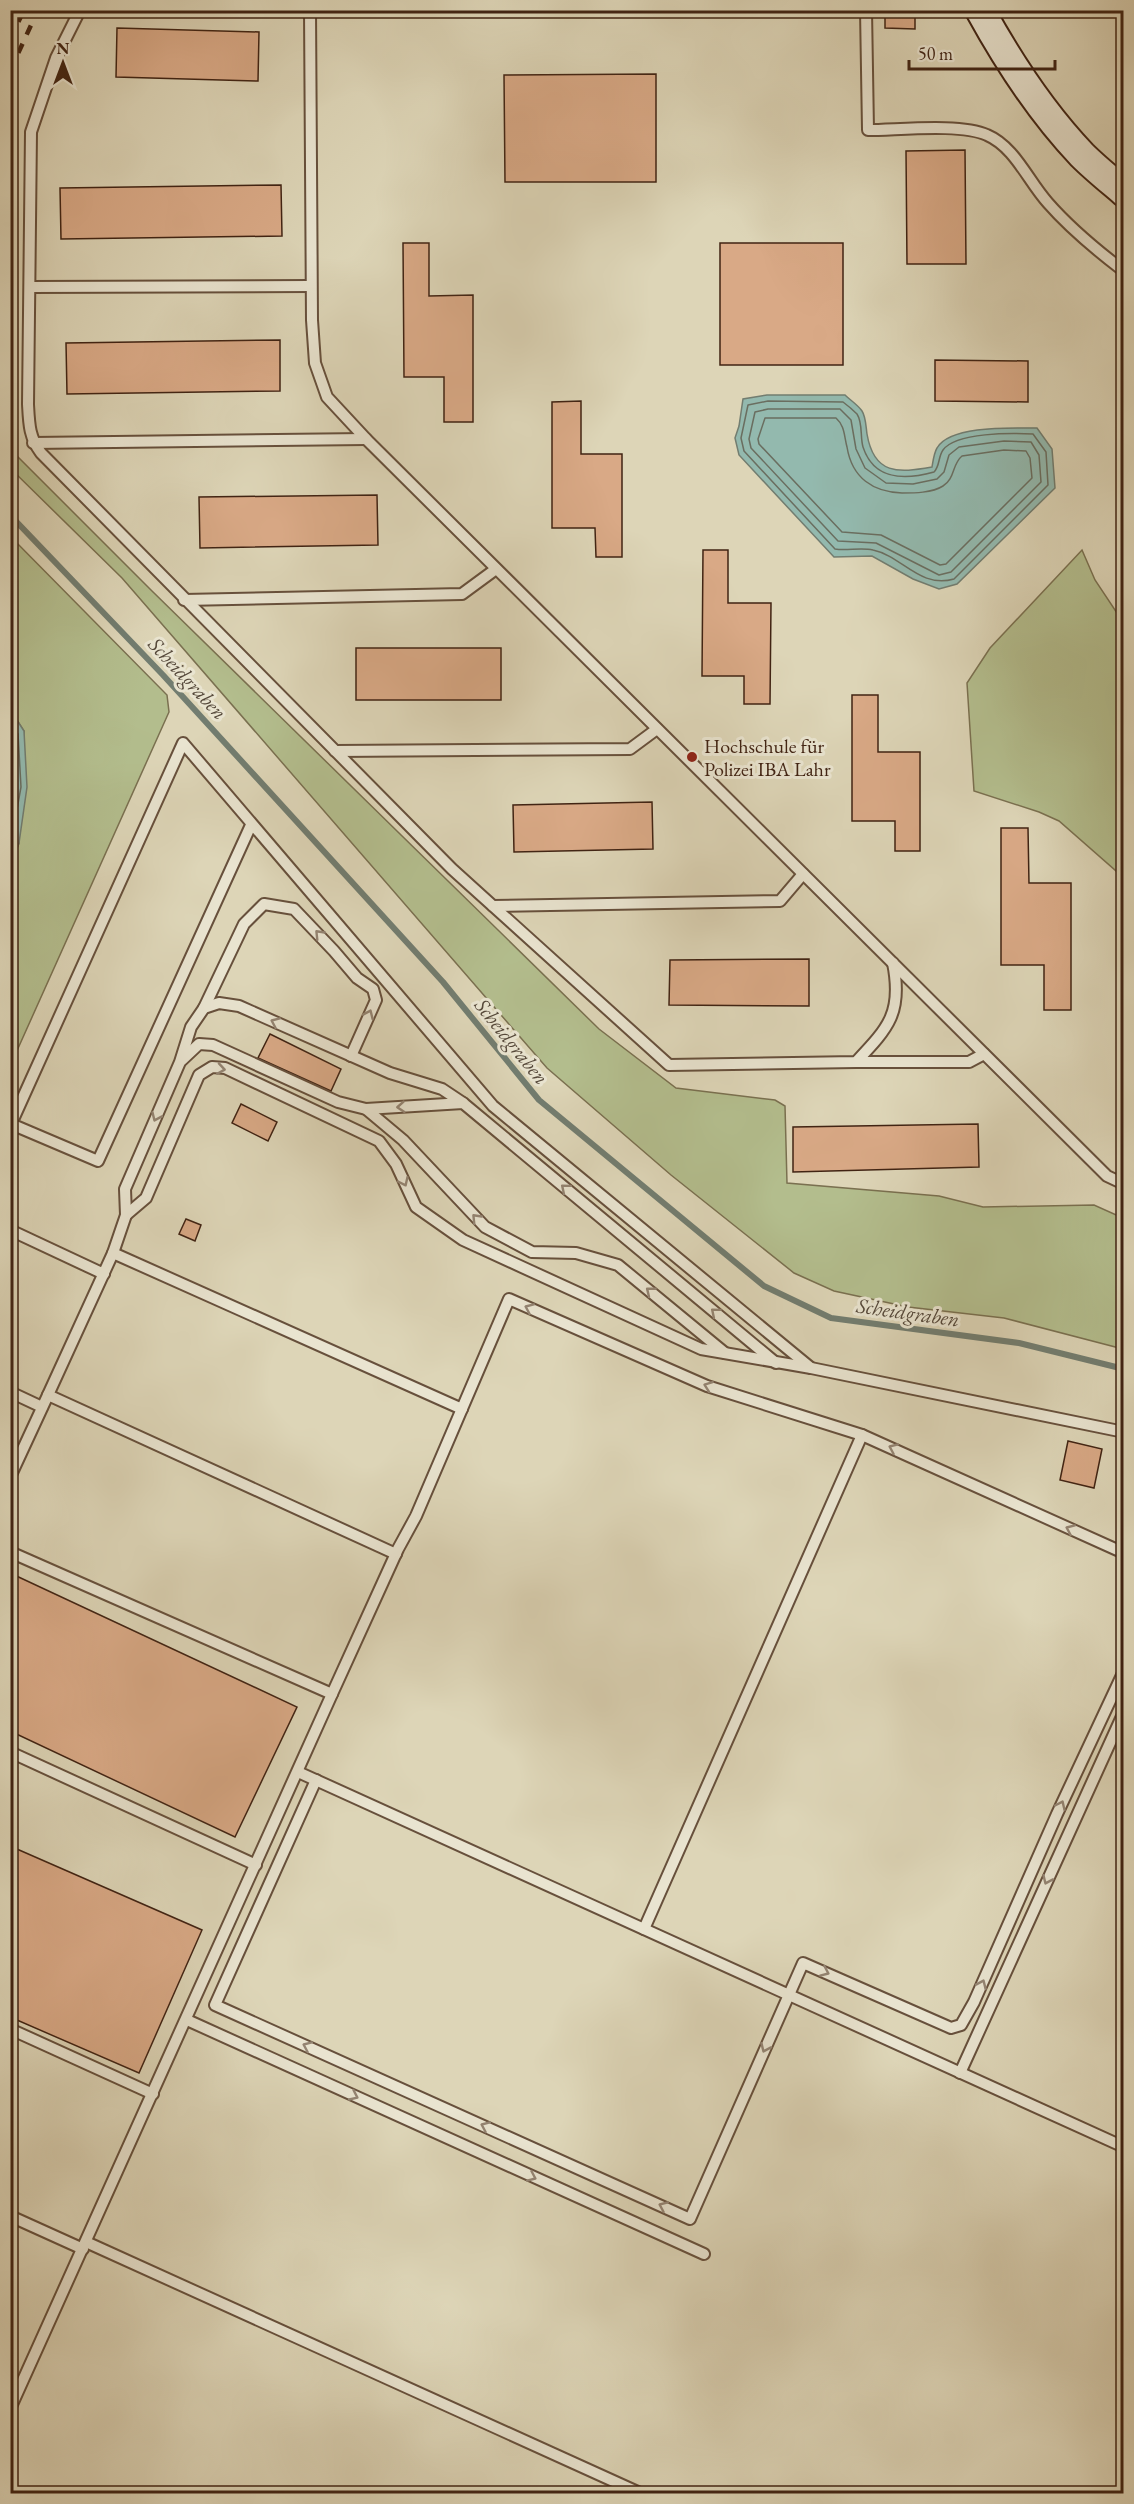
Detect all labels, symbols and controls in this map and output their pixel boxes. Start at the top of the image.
north arrow [33,33,93,93]
scale bar [909,33,1054,71]
text: N [57,38,70,59]
text: 50 m [918,42,953,65]
water label: Scheidgraben [142,630,233,725]
place label: Hochschule für Polizei IBA Lahr [704,733,831,782]
marker: Hochschule für Polizei IBA Lahr [685,750,699,764]
one-way arrow [315,930,326,941]
water label: Scheidgraben [468,992,555,1090]
one-way arrow [362,1009,374,1020]
one-way arrow [271,1017,282,1029]
one-way arrow [216,1063,226,1075]
one-way arrow [396,1100,405,1113]
one-way arrow [152,1110,164,1121]
one-way arrow [397,1176,409,1187]
one-way arrow [561,1184,572,1195]
one-way arrow [473,1215,484,1226]
one-way arrow [646,1288,657,1299]
water label: Scheidgraben [854,1291,961,1333]
one-way arrow [525,1303,536,1315]
one-way arrow [711,1308,722,1319]
one-way arrow [703,1380,714,1393]
one-way arrow [888,1444,899,1456]
one-way arrow [1066,1524,1077,1536]
one-way arrow [1053,1801,1065,1812]
one-way arrow [1043,1874,1055,1885]
one-way arrow [818,1965,829,1977]
one-way arrow [975,1979,987,1990]
one-way arrow [303,2042,314,2054]
one-way arrow [761,2042,773,2053]
one-way arrow [348,2088,359,2100]
one-way arrow [481,2122,492,2134]
one-way arrow [525,2169,536,2181]
one-way arrow [659,2202,670,2214]

